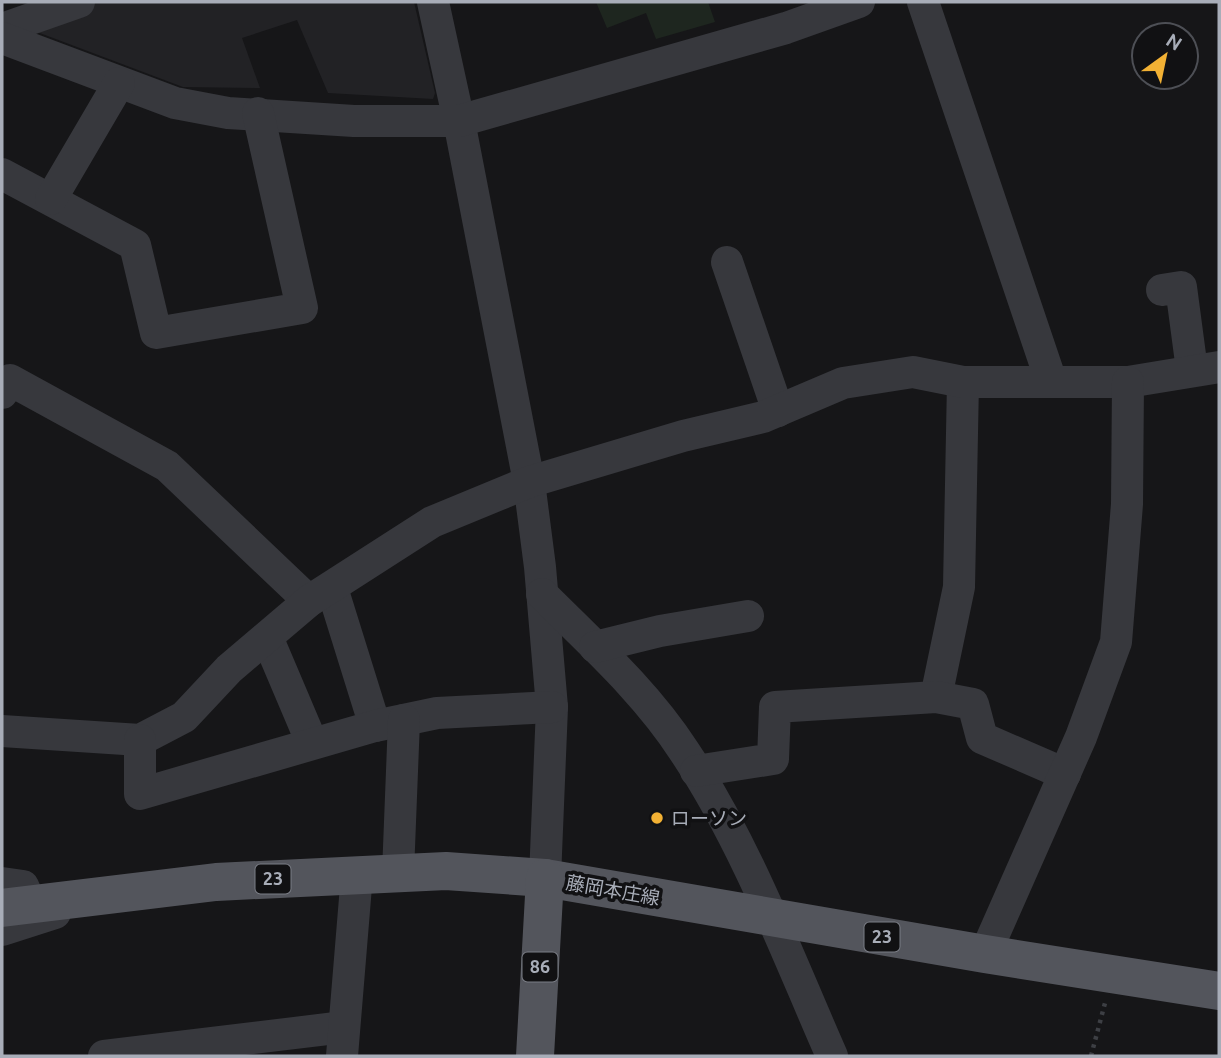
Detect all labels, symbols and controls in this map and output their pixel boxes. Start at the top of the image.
north arrow [1130,21,1200,91]
text: N [1162,29,1186,55]
place label: ローソン [671,807,747,829]
marker: ローソン [649,810,665,826]
road number: 23 [256,864,290,894]
street label: 藤岡本庄線 [564,871,662,909]
road number: 23 [864,922,900,952]
road number: 86 [522,952,558,982]

